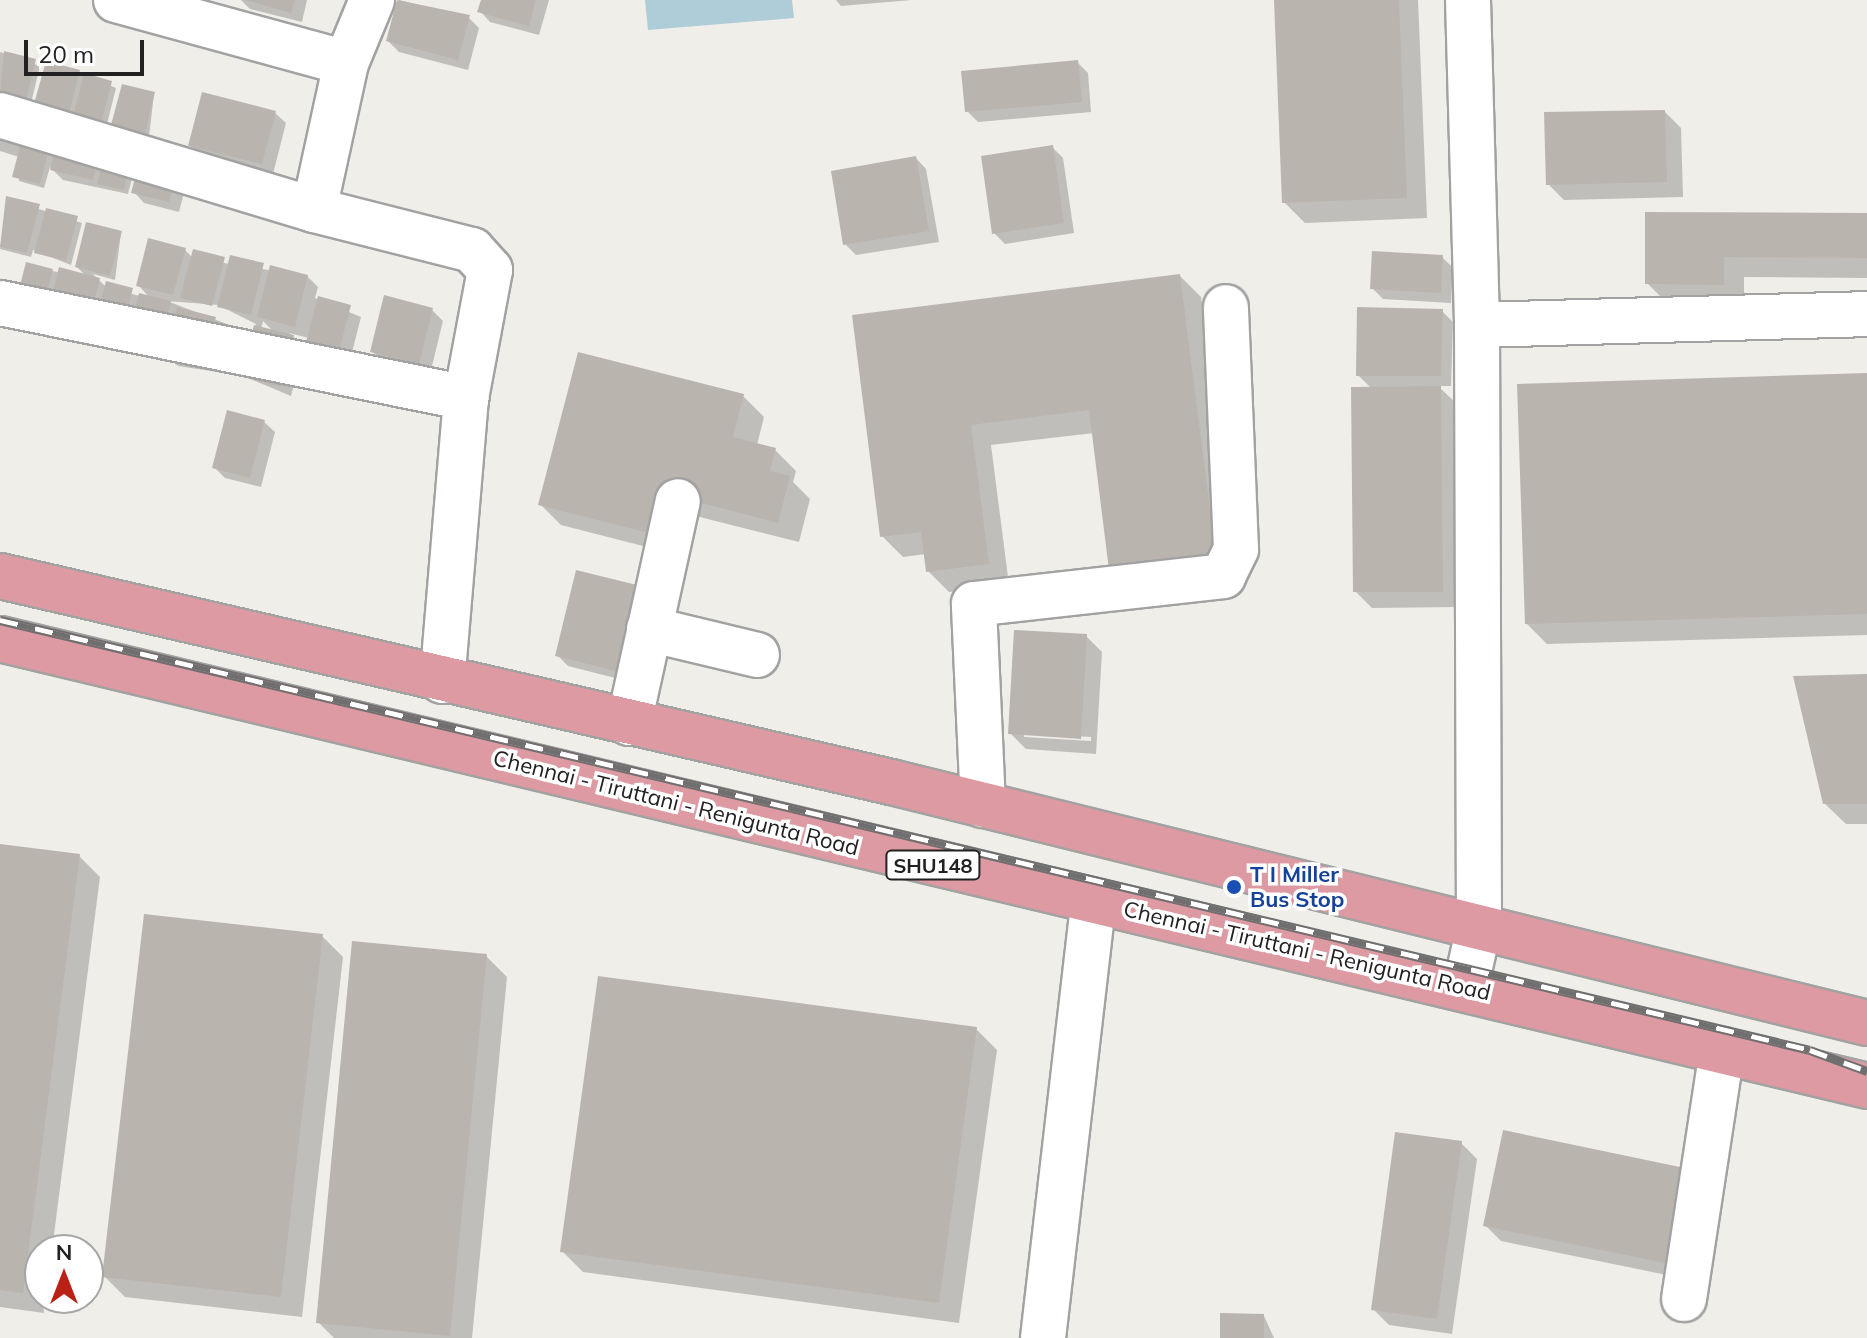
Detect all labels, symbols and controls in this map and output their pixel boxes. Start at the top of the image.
scale bar [28,24,148,74]
text: 20 m [38,39,94,69]
street label: Chennai - Tiruttani - Renigunta Road [490,745,862,861]
road number: SHU148 [885,849,981,881]
place label: T I Miller Bus Stop [1250,861,1344,912]
marker: T I Miller Bus Stop [1225,878,1243,896]
street label: Chennai - Tiruttani - Renigunta Road [1121,896,1493,1006]
north arrow [24,1234,104,1314]
text: N [56,1238,72,1266]

